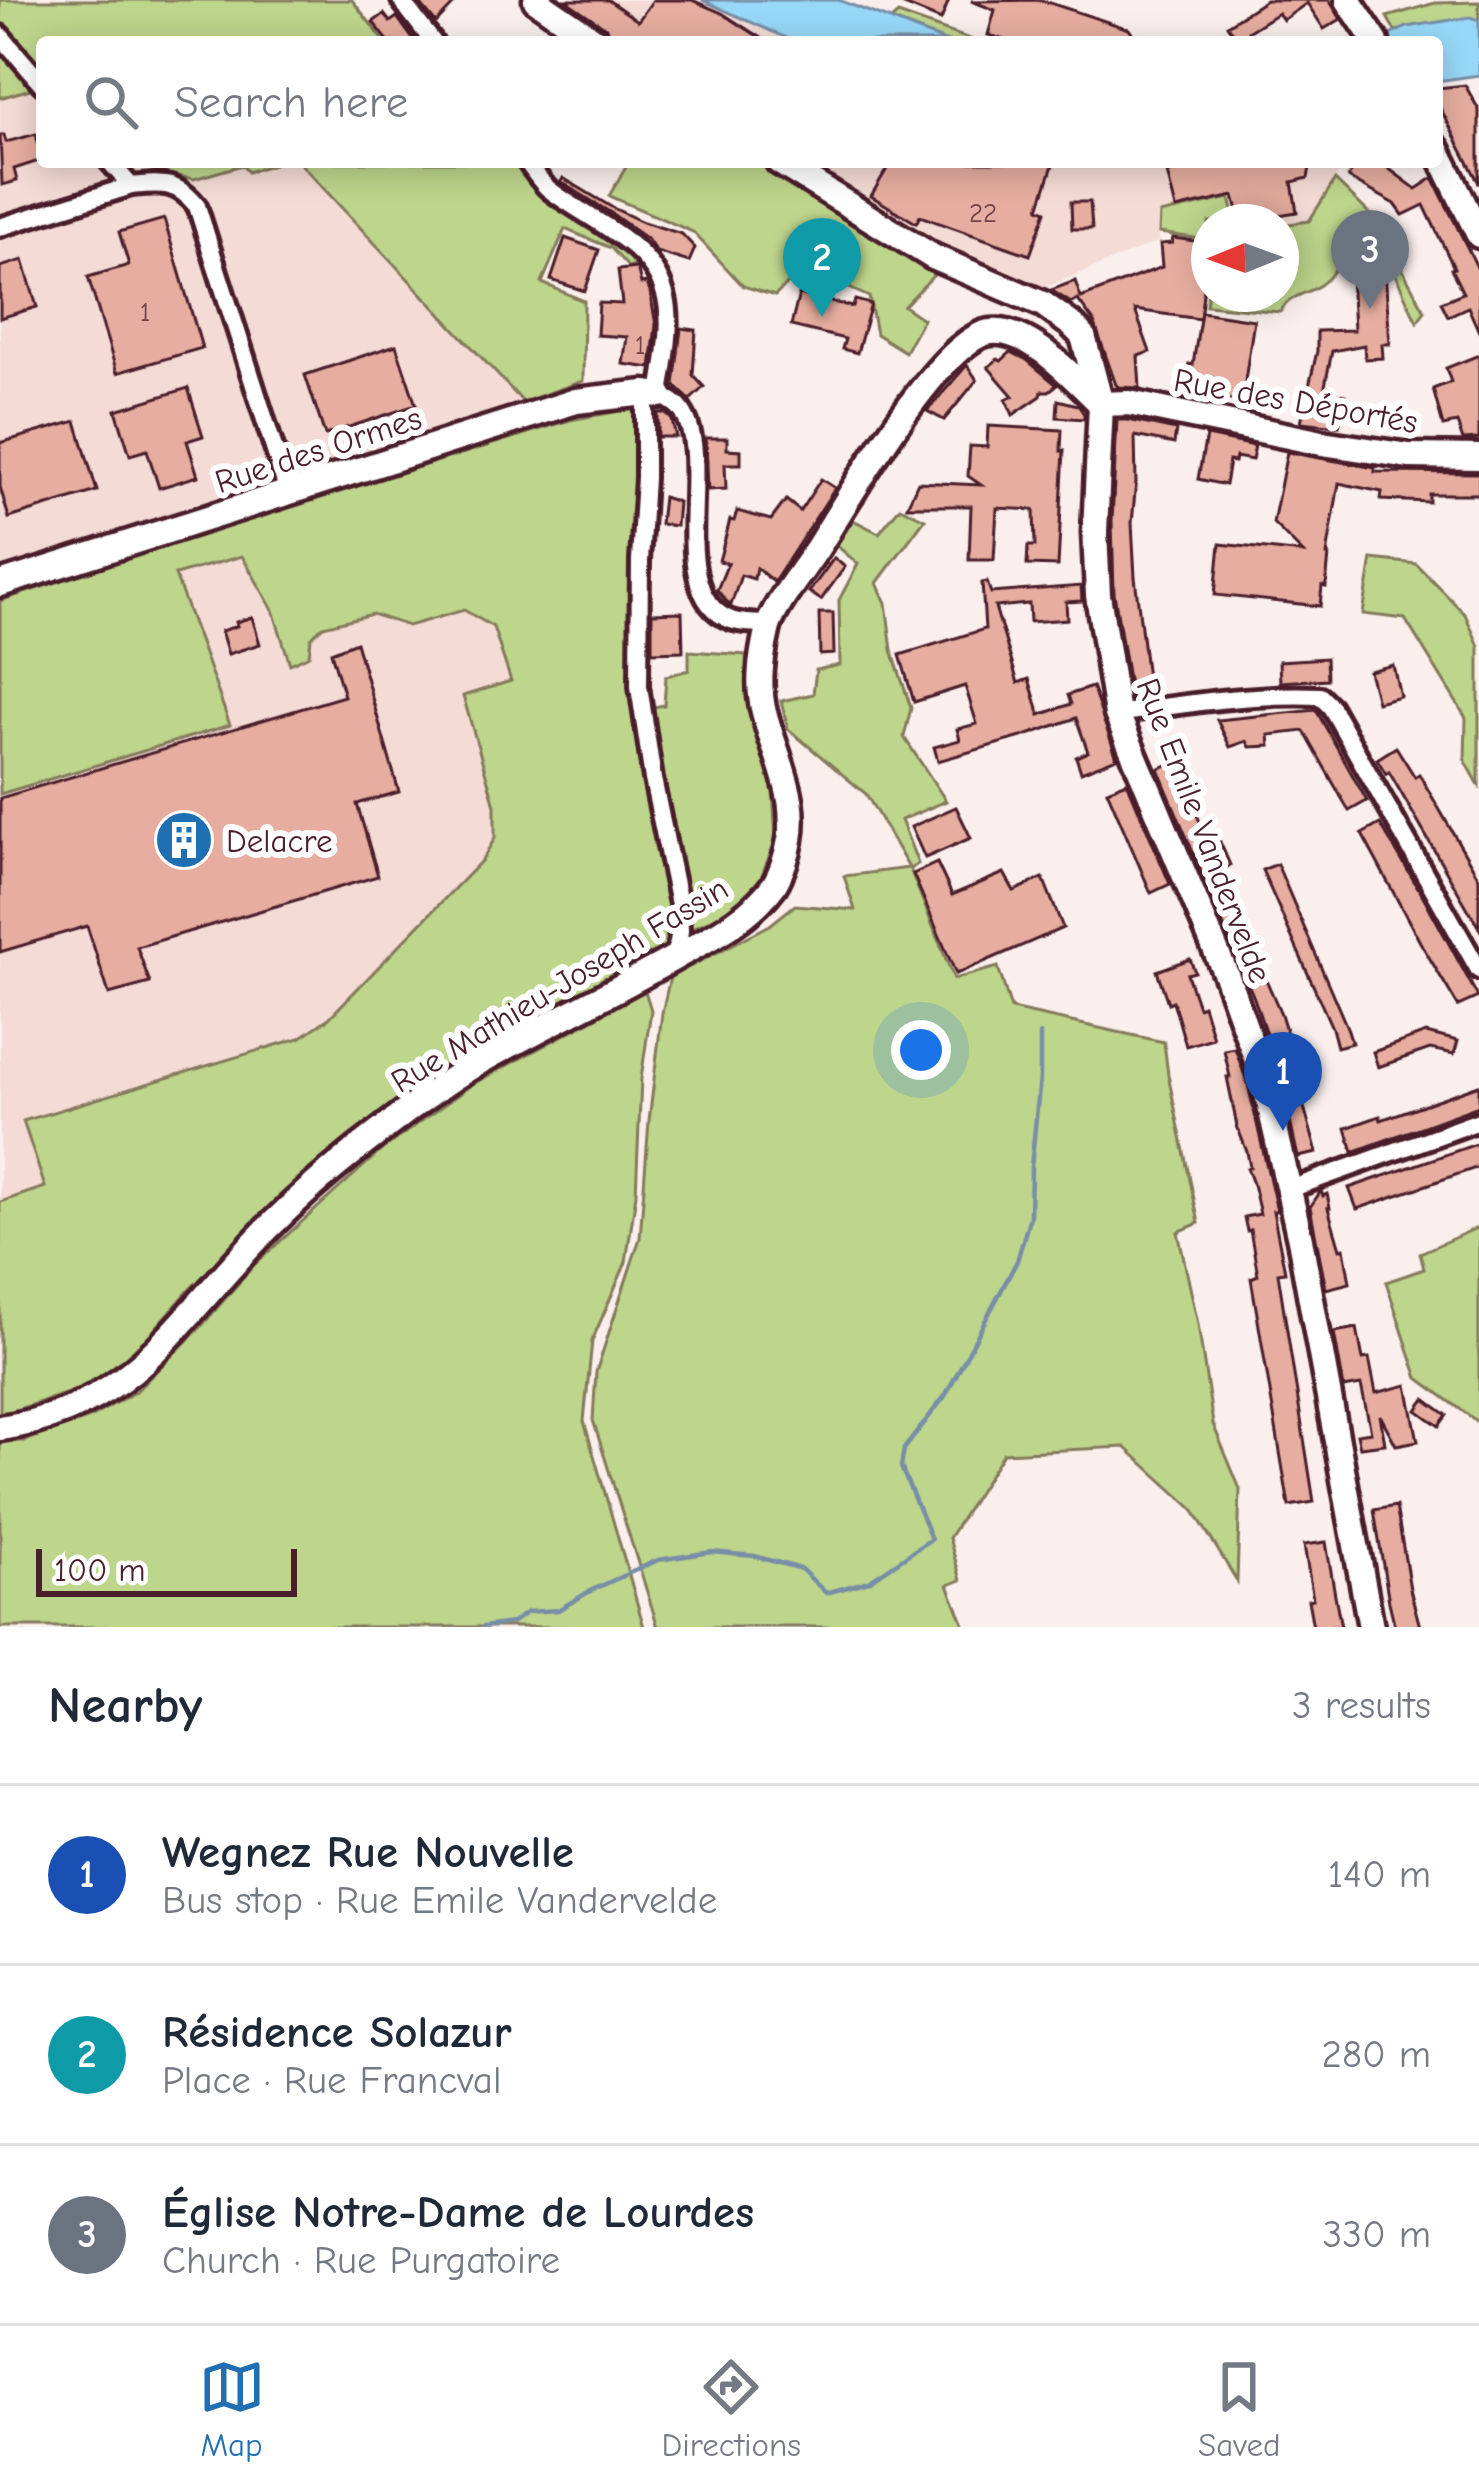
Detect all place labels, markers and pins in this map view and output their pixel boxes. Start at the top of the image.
pin: 3 [1331,210,1409,309]
pin: 2 [783,218,861,317]
building icon: Delacre [153,809,215,871]
place label: Delacre [226,822,332,860]
pin: 1 [1244,1032,1322,1131]

